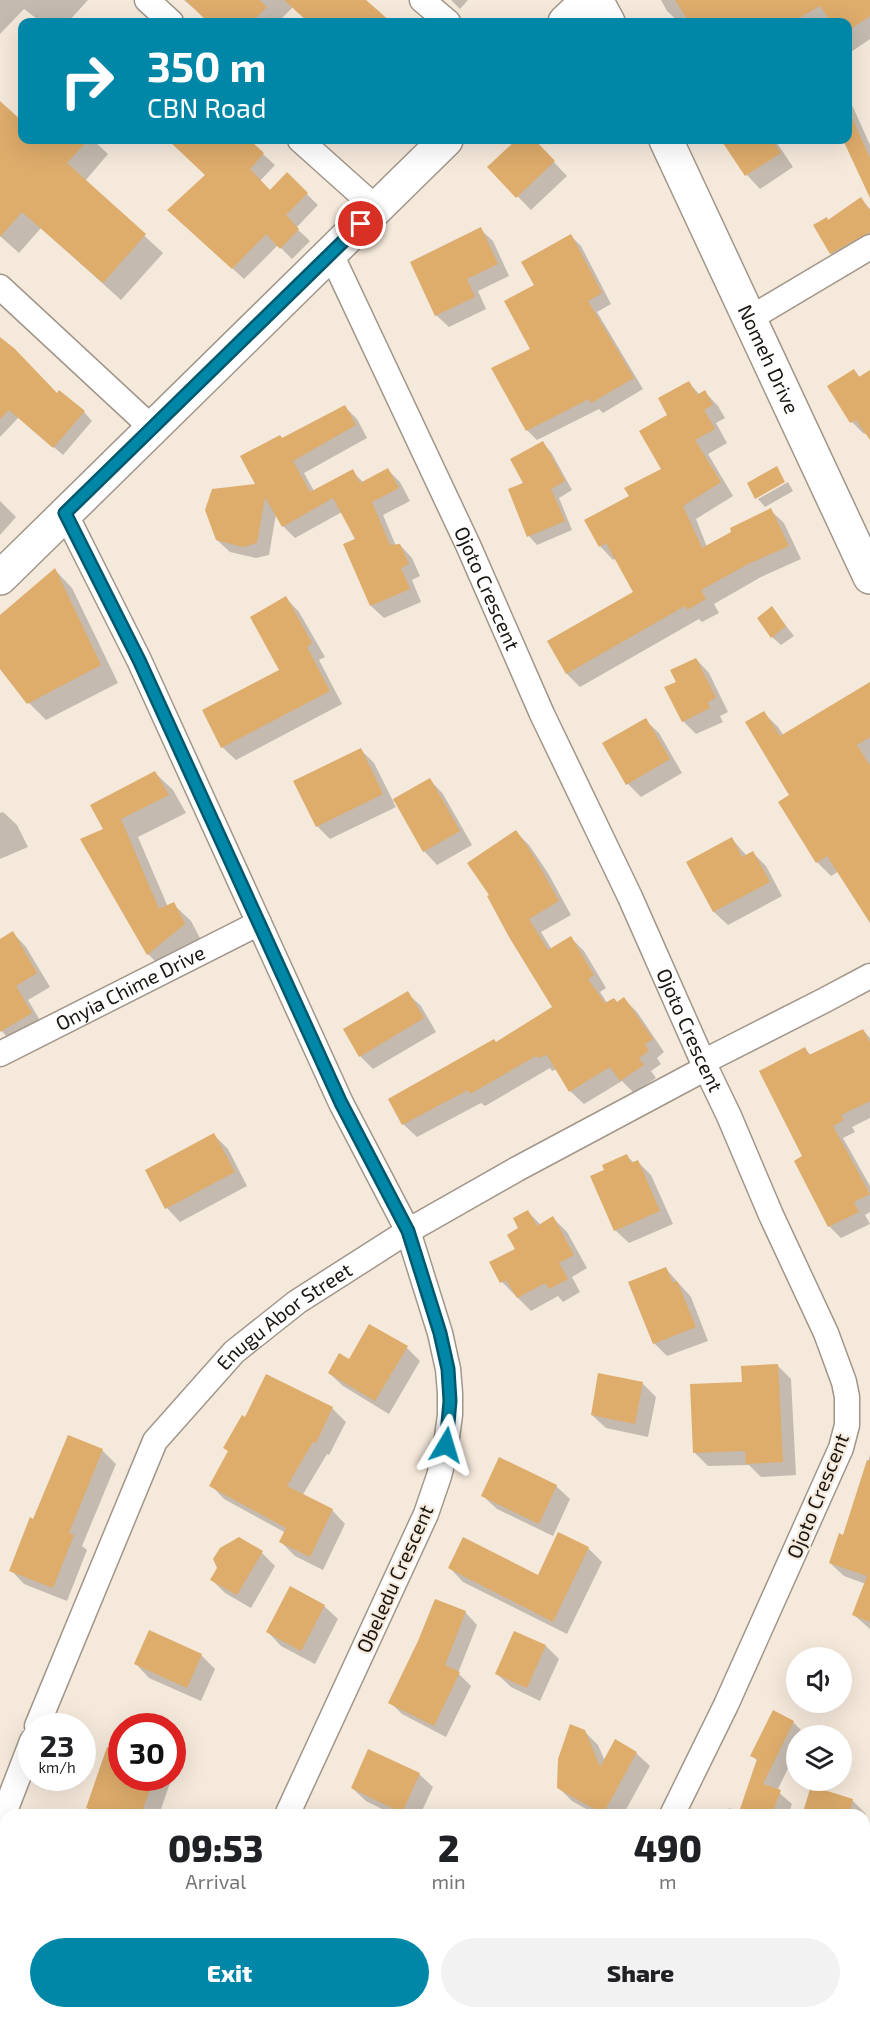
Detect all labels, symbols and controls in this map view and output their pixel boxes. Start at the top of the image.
text: 350 m [147,40,267,90]
icon: right [48,42,126,120]
text: CBN Road [147,91,266,123]
pin [335,198,386,249]
icon: arrive [344,207,377,240]
street label: Nomeh Drive [734,301,805,417]
street label: Ojoto Crescent [450,522,526,654]
street label: Onyia Chime Drive [51,939,209,1035]
street label: Ojoto Crescent [652,964,729,1096]
street label: Enugu Abor Street [211,1257,356,1375]
position arrow [414,1413,478,1477]
street label: Ojoto Crescent [781,1429,853,1562]
street label: Obeledu Crescent [351,1501,438,1656]
map controls [786,1647,852,1791]
button: sound [786,1647,852,1713]
speed limit sign: 30 [108,1713,186,1791]
button: layers [786,1725,852,1791]
text: 23 [40,1727,74,1763]
text: km/h [38,1758,76,1776]
text: 09:53 [168,1826,263,1869]
text: 2 [438,1826,459,1869]
text: 490 [634,1826,702,1869]
text: Arrival [185,1869,246,1893]
text: min [431,1869,466,1893]
text: m [659,1869,677,1893]
button: Exit [30,1938,429,2007]
button: Share [441,1938,840,2007]

